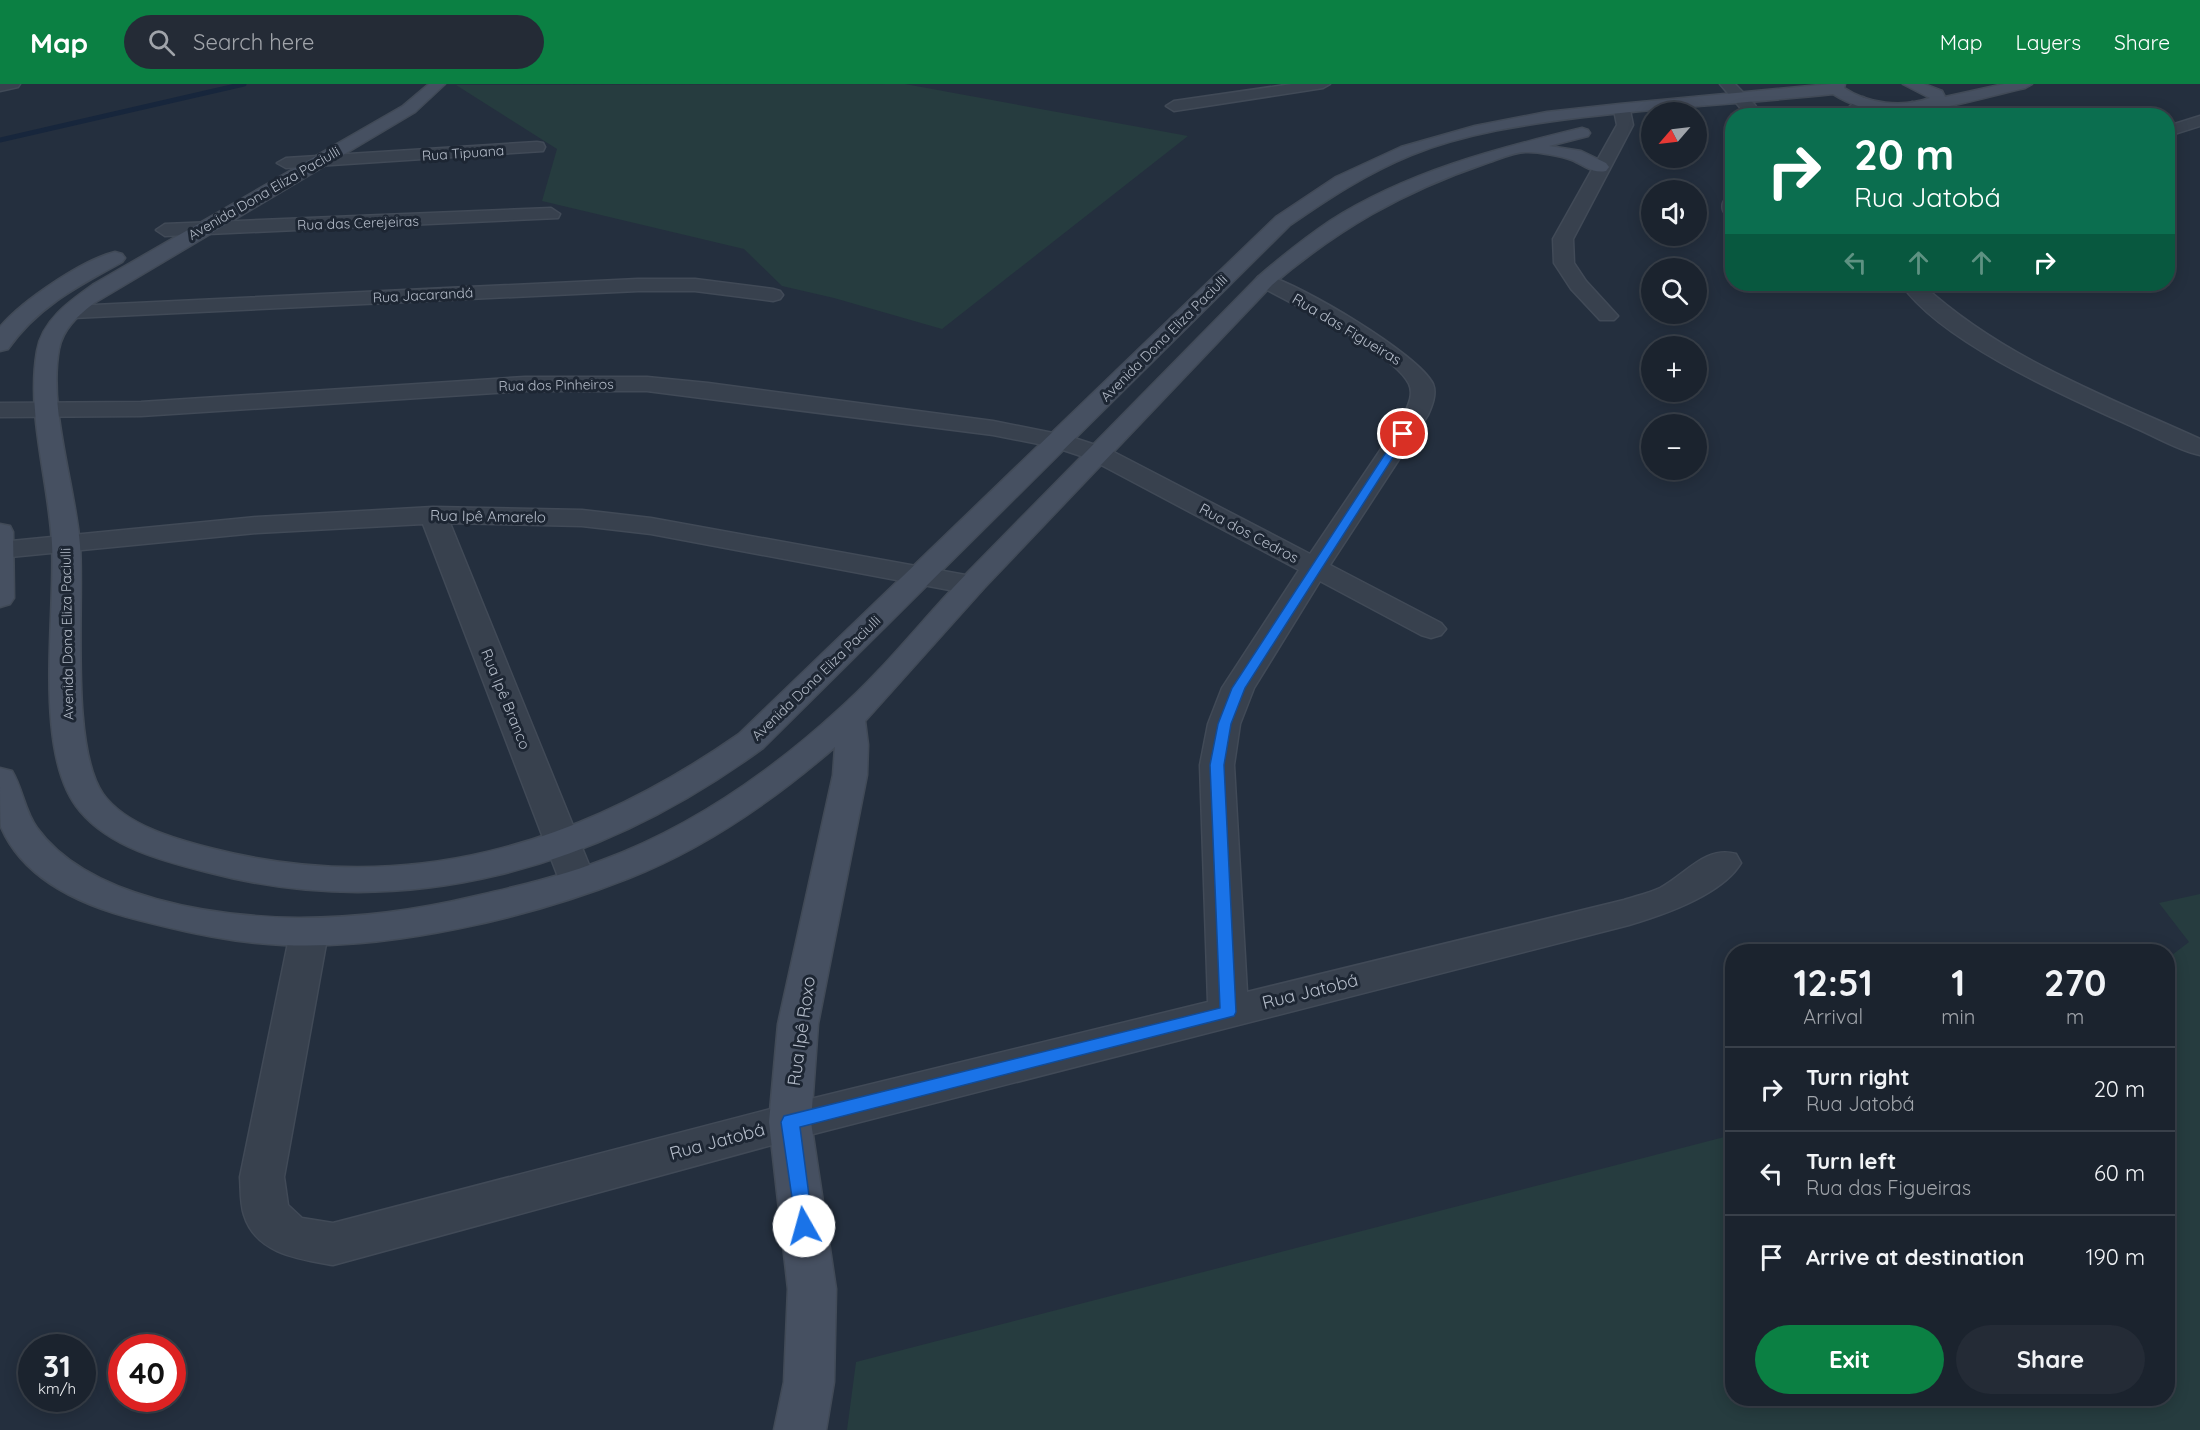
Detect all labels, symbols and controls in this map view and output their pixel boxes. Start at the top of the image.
search box [124,15,544,69]
text: Map [30,25,88,60]
icon: search [145,26,178,59]
text: Search here [193,28,315,56]
text: Map [1940,29,1983,55]
text: Layers [2016,29,2081,55]
text: Share [2114,29,2170,55]
north arrow [1641,102,1707,168]
map controls [1641,102,1707,480]
text: 20 m [1854,128,1954,181]
icon: right [1755,132,1833,210]
street label: Rua Tipuana [421,141,505,165]
street label: Avenida Dona Eliza Paciulli [185,142,343,244]
button: sound [1641,180,1707,246]
text: Rua Jatobá [1854,180,2001,214]
street label: Rua das Cerejeiras [297,212,419,234]
icon: left [1839,246,1872,279]
icon: ahead [1902,246,1935,279]
icon: ahead [1965,246,1998,279]
icon: right [2028,246,2061,279]
button: search [1641,258,1707,324]
street label: Avenida Dona Eliza Paciulli [1097,271,1231,405]
street label: Rua Jacarandá [372,283,474,307]
street label: Rua das Figueiras [1289,289,1405,369]
button: + [1641,336,1707,402]
street label: Rua dos Pinheiros [498,375,614,395]
pin [1377,408,1428,459]
button: − [1641,414,1707,480]
icon: arrive [1386,417,1419,450]
street label: Rua dos Cedros [1196,499,1302,567]
street label: Rua Ipê Amarelo [430,505,546,527]
street label: Avenida Dona Eliza Paciulli [56,548,78,720]
street label: Avenida Dona Eliza Paciulli [748,612,884,744]
street label: Rua Ipê Branco [477,646,535,752]
text: 12:51 [1794,960,1873,1005]
text: 1 [1951,960,1965,1005]
text: 270 [2044,960,2106,1005]
street label: Rua Jatobá [1260,968,1360,1014]
street label: Rua Ipê Roxo [782,975,820,1087]
text: Arrival [1803,1004,1863,1029]
text: min [1941,1004,1975,1029]
text: m [2066,1004,2084,1029]
text: Turn right [1806,1063,1910,1091]
icon: right [1755,1073,1788,1106]
text: 20 m [2094,1075,2145,1103]
text: Rua Jatobá [1806,1091,1915,1116]
street label: Rua Jatobá [667,1117,767,1165]
text: Turn left [1806,1147,1896,1175]
icon: left [1755,1157,1788,1190]
text: 60 m [2094,1159,2145,1187]
text: Rua das Figueiras [1806,1175,1971,1200]
position arrow [772,1194,836,1258]
icon: arrive [1755,1241,1788,1274]
text: Arrive at destination [1806,1243,2024,1271]
text: 190 m [2085,1243,2145,1271]
button: Exit [1755,1325,1944,1394]
button: Share [1956,1325,2145,1394]
speed limit sign: 40 [108,1334,186,1412]
text: 31 [43,1347,71,1385]
text: km/h [38,1379,76,1398]

